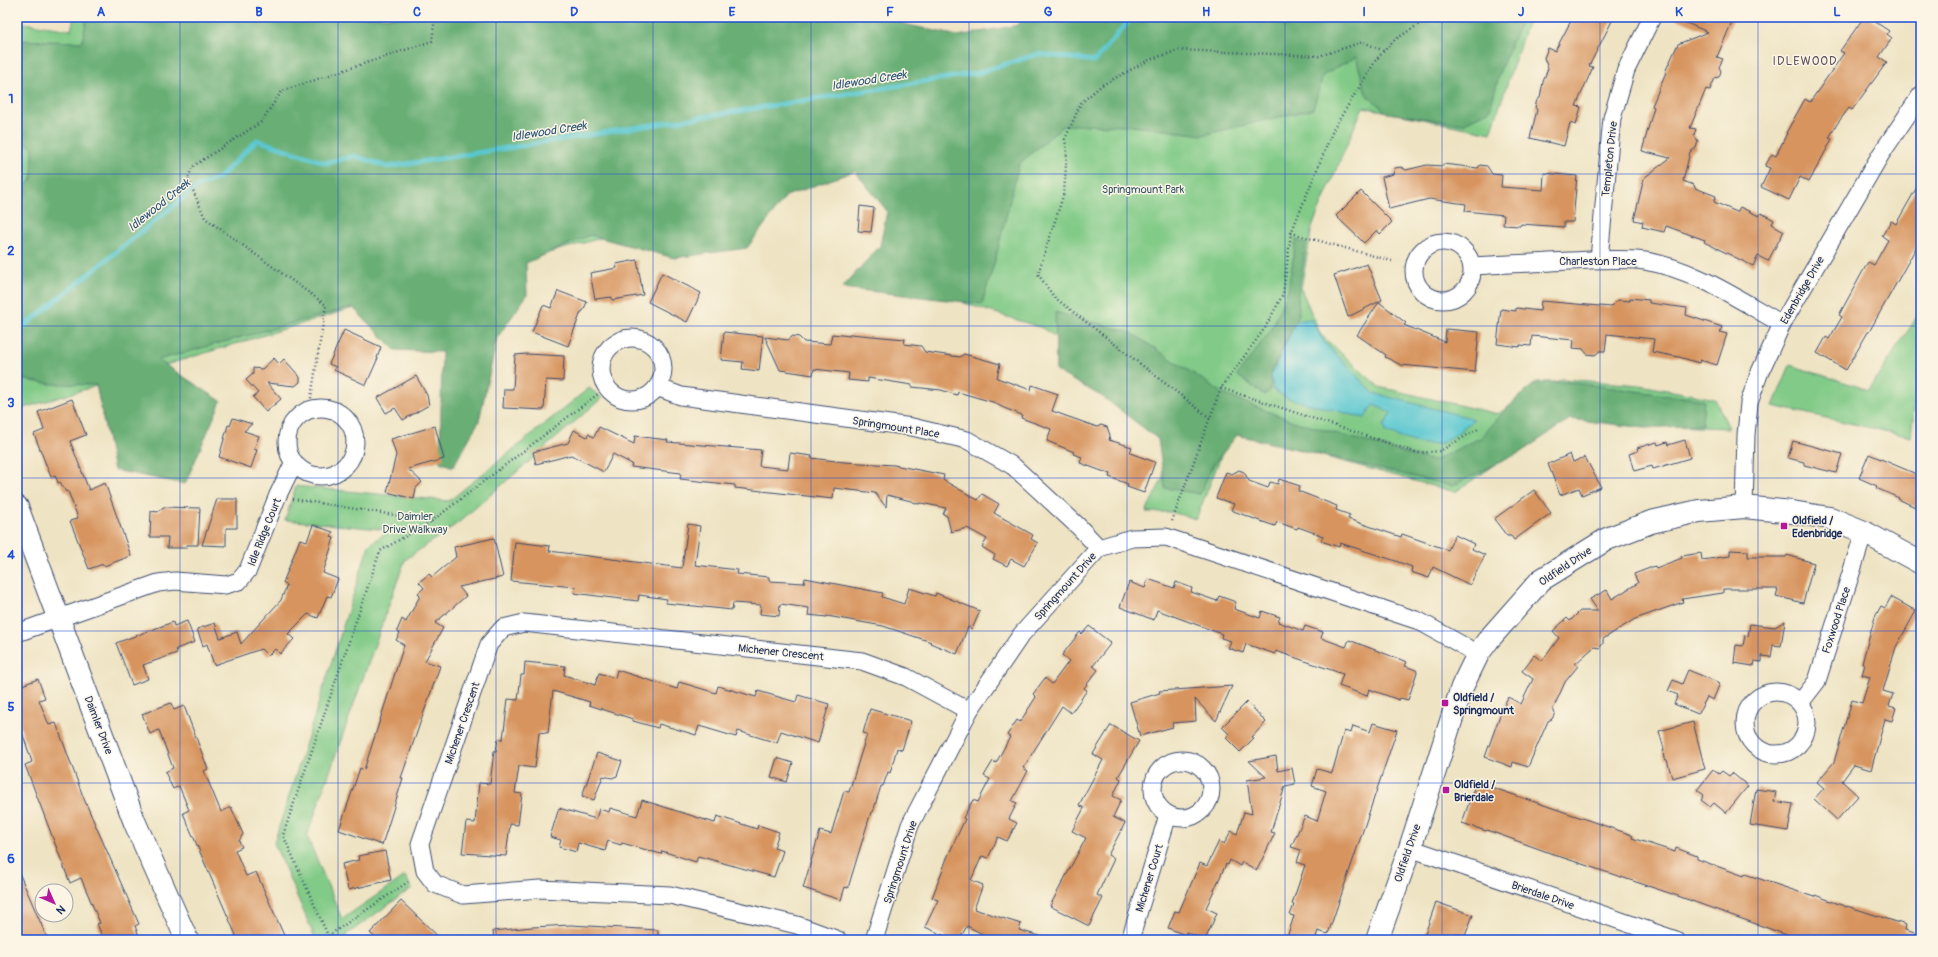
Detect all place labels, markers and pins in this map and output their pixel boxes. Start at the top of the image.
place label: Oldfield / Edenbridge [1792,514,1843,540]
marker: Oldfield / Edenbridge [1779,521,1789,531]
place label: Oldfield / Springmount [1453,691,1514,717]
marker: Oldfield / Springmount [1440,698,1450,708]
place label: Oldfield / Brierdale [1454,778,1495,804]
marker: Oldfield / Brierdale [1441,785,1451,795]

